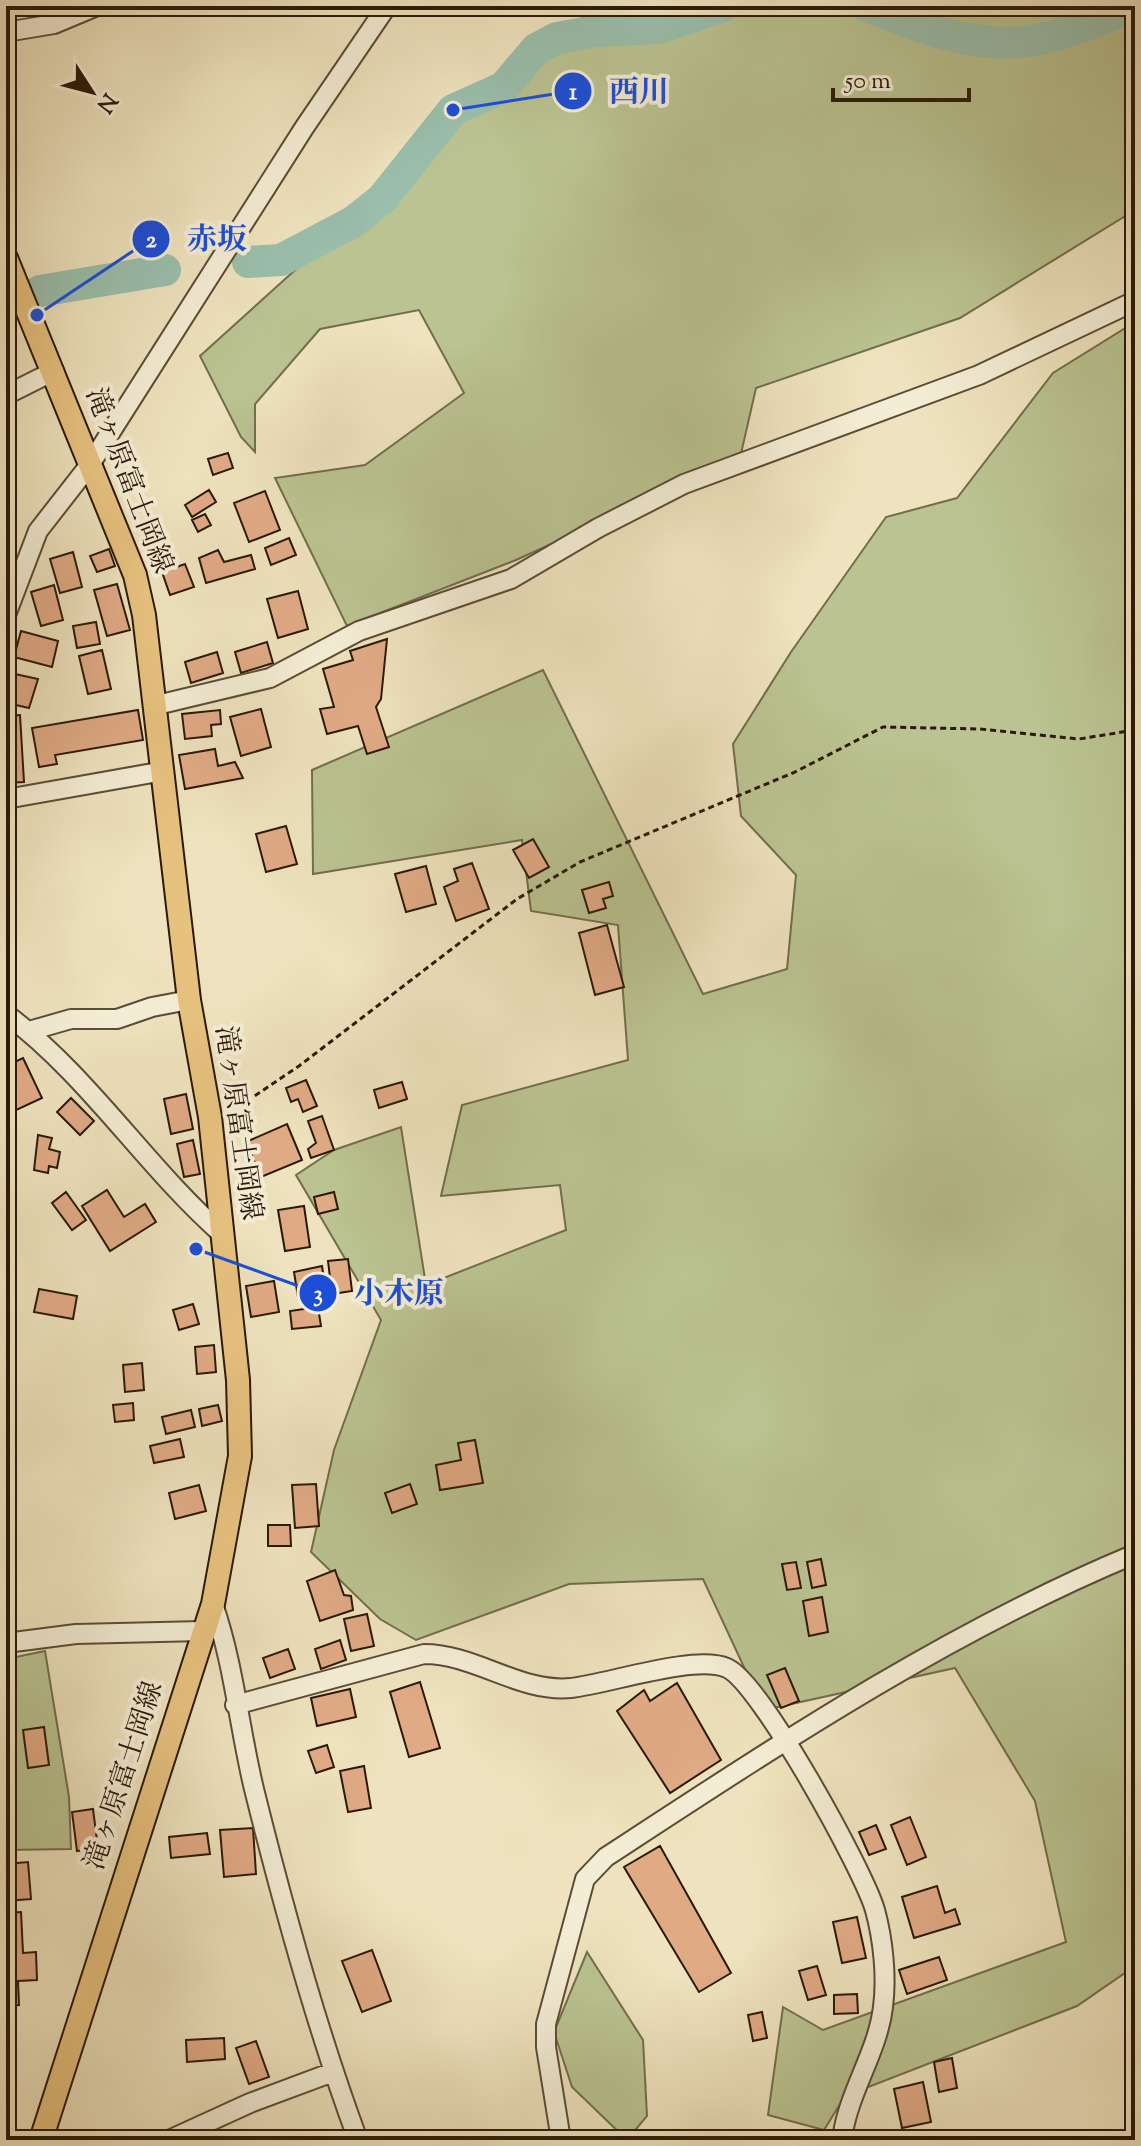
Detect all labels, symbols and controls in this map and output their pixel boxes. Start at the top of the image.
north arrow [52,52,132,132]
scale bar [833,52,969,102]
callout: 西川 [553,64,685,118]
text: 50 m [843,65,891,99]
text: 西川 [609,72,669,115]
text: 1 [569,76,578,110]
text: N [87,85,124,119]
callout: 赤坂 [131,212,263,266]
text: 赤坂 [187,220,247,263]
text: 2 [145,224,157,258]
street label: 滝ヶ原富士岡線 [74,382,182,580]
street label: 滝ヶ原富士岡線 [204,1023,270,1223]
callout: 小木原 [298,1266,460,1320]
text: 小木原 [354,1274,444,1317]
text: 3 [313,1278,323,1312]
street label: 滝ヶ原富士岡線 [76,1677,174,1875]

